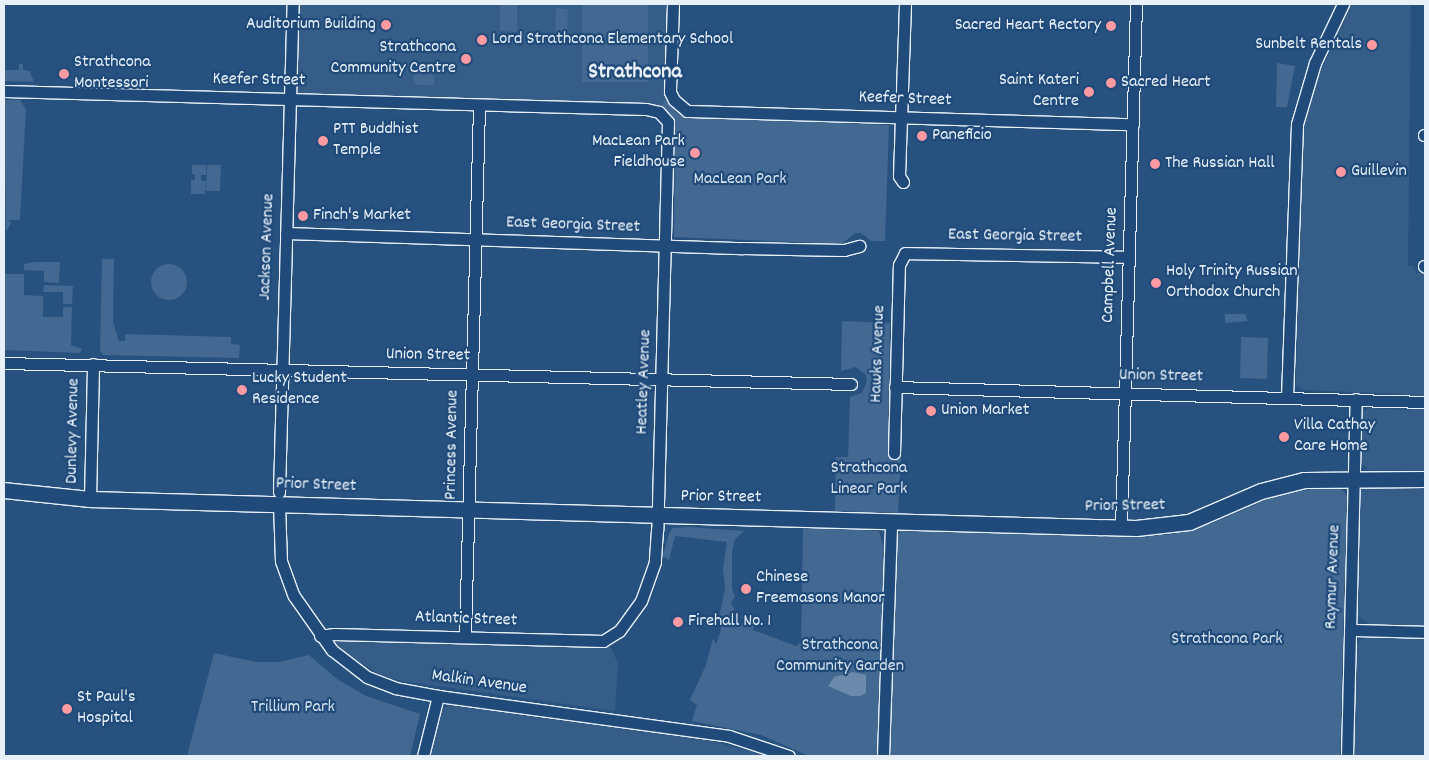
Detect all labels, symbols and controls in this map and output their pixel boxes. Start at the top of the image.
place label: Auditorium Building [246,14,376,36]
place label: Sacred Heart Rectory [955,15,1101,37]
marker: Auditorium Building [380,19,392,31]
marker: Sacred Heart Rectory [1105,20,1117,32]
place label: Lord Strathcona Elementary School [492,29,733,51]
marker: Lord Strathcona Elementary School [476,34,488,46]
place label: Sunbelt Rentals [1255,34,1362,56]
place label: Strathcona Community Centre [331,38,456,80]
marker: Sunbelt Rentals [1366,39,1378,51]
place label: Strathcona Montessori [74,53,151,96]
marker: Strathcona Community Centre [460,53,472,65]
district label: Strathcona [588,60,682,86]
marker: Strathcona Montessori [58,68,70,80]
street label: Keefer Street [212,69,306,93]
place label: Saint Kateri Centre [999,71,1079,114]
place label: Sacred Heart [1121,72,1211,94]
marker: Sacred Heart [1105,77,1117,89]
marker: Saint Kateri Centre [1083,86,1095,98]
street label: Keefer Street [858,88,952,112]
place label: PTT Buddhist Temple [333,120,419,162]
place label: Paneficio [932,125,992,147]
marker: Paneficio [916,130,928,142]
place label: MacLean Park Fieldhouse [592,132,685,174]
marker: PTT Buddhist Temple [317,135,329,147]
marker: MacLean Park Fieldhouse [689,147,701,159]
place label: The Russian Hall [1165,153,1275,175]
marker: The Russian Hall [1149,158,1161,170]
place label: Guillevin [1351,161,1407,183]
marker: Guillevin [1335,166,1347,178]
park label: MacLean Park [693,169,787,191]
street label: Jackson Avenue [255,193,281,301]
place label: Finch's Market [313,205,411,227]
street label: Campbell Avenue [1098,207,1124,323]
marker: Finch's Market [297,210,309,222]
street label: East Georgia Street [506,213,640,239]
street label: East Georgia Street [948,225,1082,249]
place label: Holy Trinity Russian Orthodox Church [1166,262,1297,304]
marker: Holy Trinity Russian Orthodox Church [1150,277,1162,289]
street label: Hawks Avenue [867,305,891,403]
street label: Heatley Avenue [632,329,658,435]
street label: Union Street [386,344,470,368]
street label: Union Street [1119,365,1203,389]
place label: Lucky Student Residence [252,369,347,412]
street label: Dunlevy Avenue [62,378,86,484]
marker: Lucky Student Residence [236,384,248,396]
street label: Princess Avenue [441,390,465,500]
place label: Union Market [941,400,1029,422]
marker: Union Market [925,405,937,417]
place label: Villa Cathay Care Home [1294,416,1375,458]
marker: Villa Cathay Care Home [1278,431,1290,443]
park label: Strathcona Linear Park [831,459,907,502]
street label: Prior Street [275,474,357,498]
street label: Prior Street [680,486,762,510]
street label: Prior Street [1084,495,1166,519]
street label: Raymur Avenue [1321,524,1347,630]
place label: Chinese Freemasons Manor [756,568,885,610]
marker: Chinese Freemasons Manor [740,583,752,595]
street label: Atlantic Street [414,607,518,633]
place label: Firehall No. 1 [688,611,771,633]
marker: Firehall No. 1 [672,616,684,628]
park label: Strathcona Park [1171,629,1283,651]
park label: Strathcona Community Garden [776,636,904,679]
street label: Malkin Avenue [430,666,528,700]
place label: St Paul's Hospital [77,688,135,731]
park label: Trillium Park [251,697,335,719]
marker: St Paul's Hospital [61,703,73,715]

